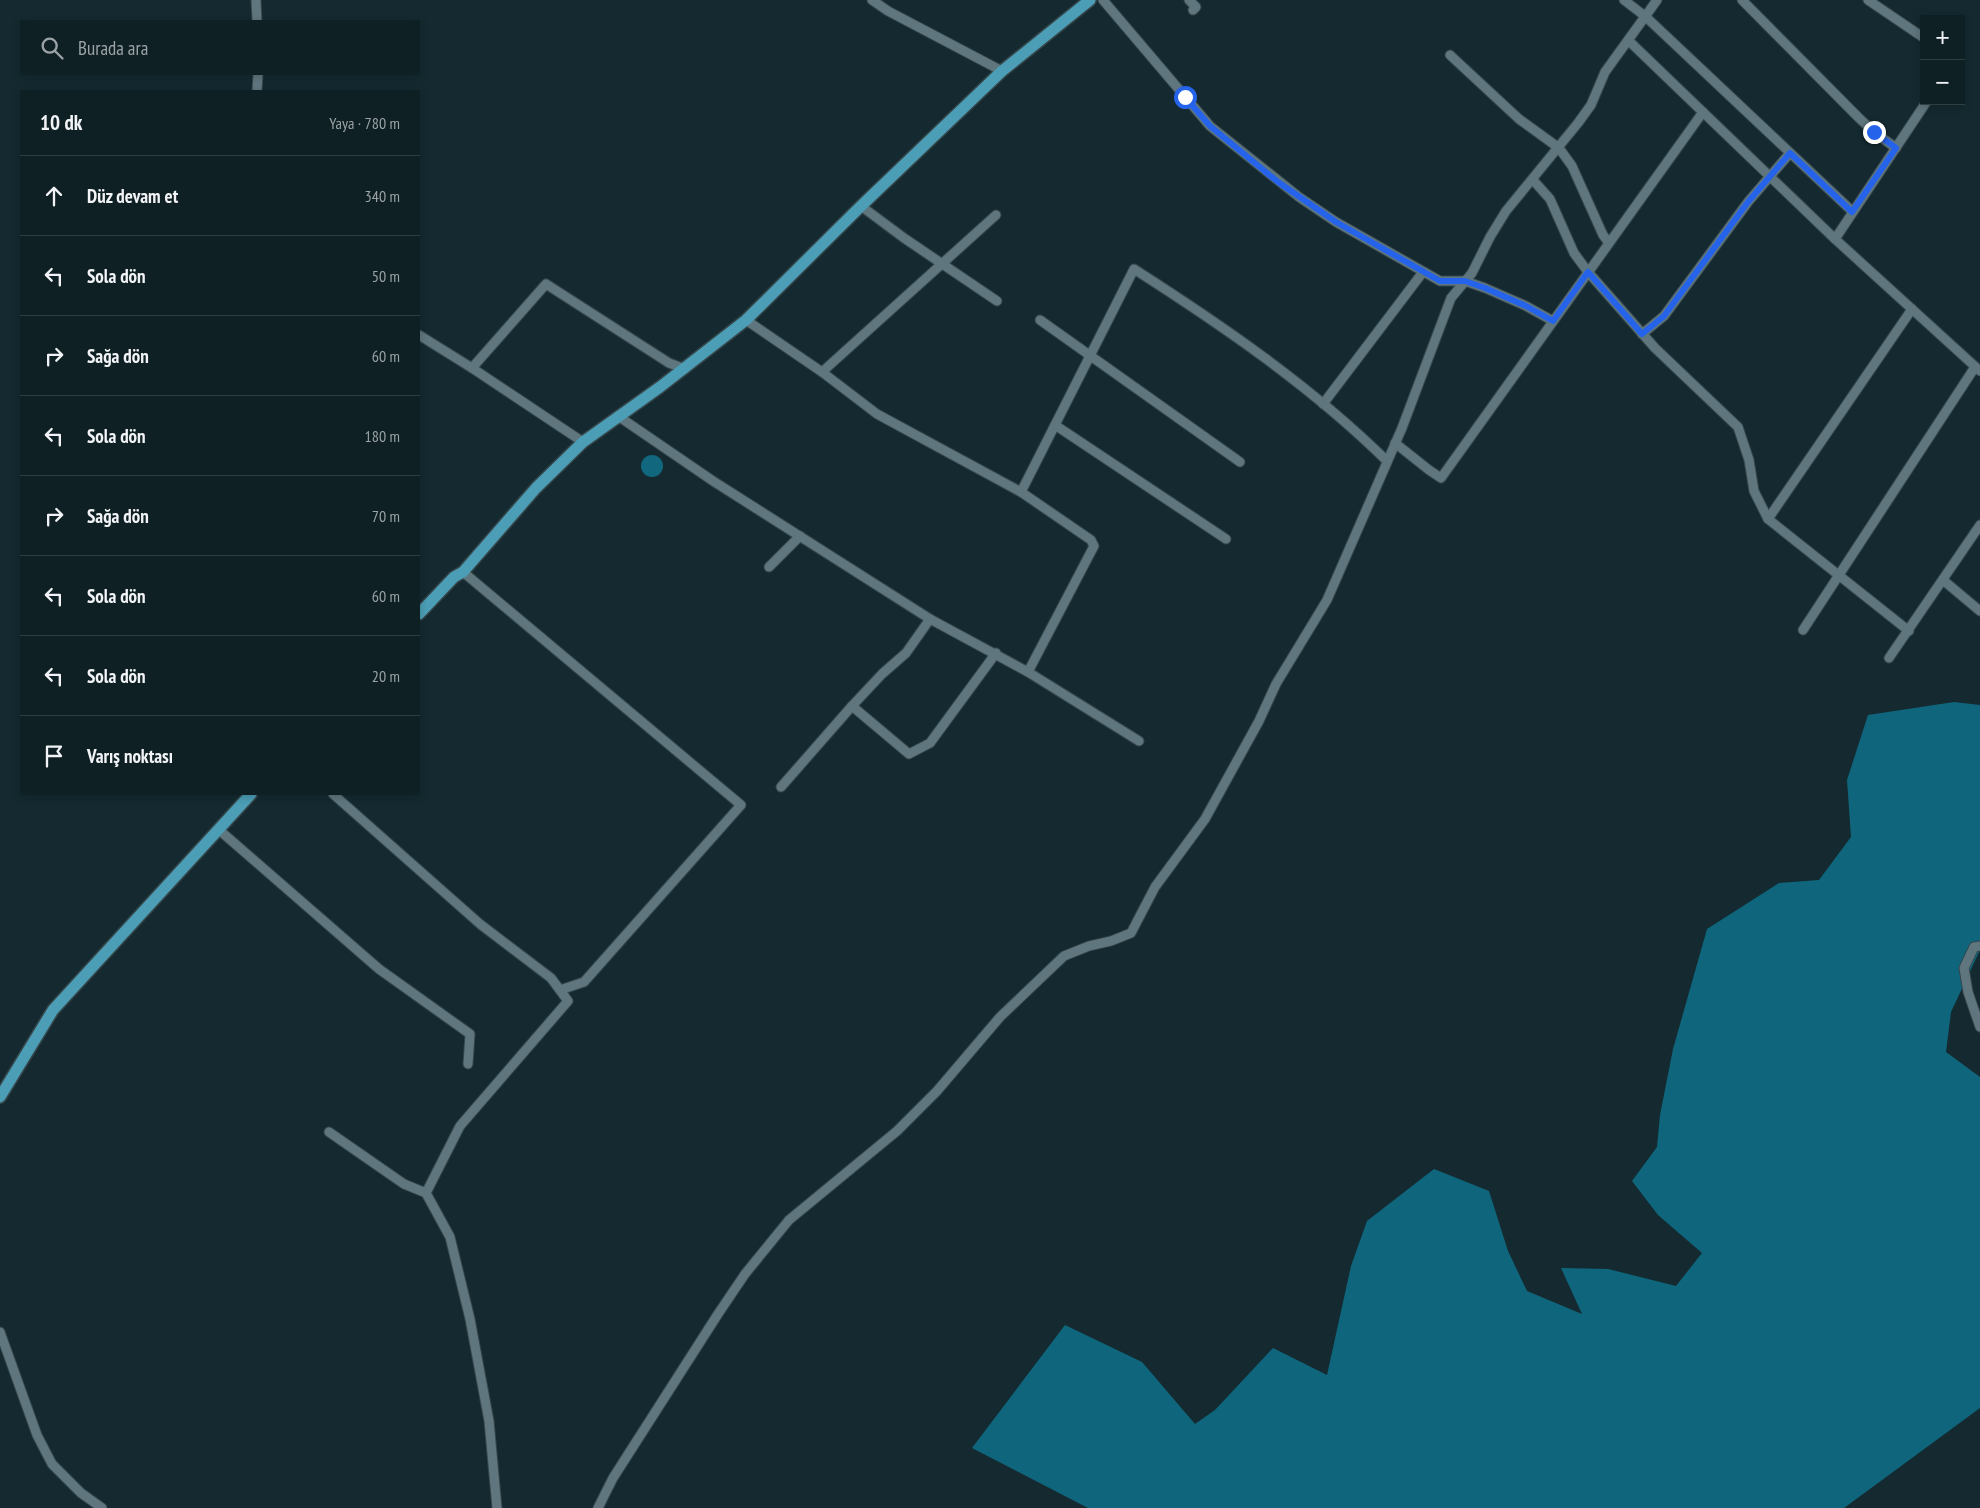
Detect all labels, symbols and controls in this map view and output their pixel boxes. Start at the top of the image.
map controls [1920,15,1965,105]
button: + [1920,15,1965,60]
search box [20,20,420,75]
icon: search [38,34,66,62]
text: Burada ara [78,36,148,60]
button: − [1920,60,1965,105]
route start [1174,86,1197,109]
text: 10 dk [40,109,82,136]
text: Yaya · 780 m [329,113,400,133]
route end [1863,121,1886,144]
icon: ahead [40,182,68,210]
text: Düz devam et [87,184,178,208]
text: 340 m [365,186,400,206]
icon: left [40,262,68,290]
text: Sola dön [87,264,146,288]
text: 50 m [372,266,400,286]
icon: right [40,342,68,370]
text: Sağa dön [87,344,149,368]
text: 60 m [372,346,400,366]
icon: left [40,422,68,450]
text: Sola dön [87,424,146,448]
text: 180 m [365,426,400,446]
icon: right [40,502,68,530]
text: Sağa dön [87,504,149,528]
text: 70 m [372,506,400,526]
icon: left [40,582,68,610]
text: Sola dön [87,584,146,608]
text: 60 m [372,586,400,606]
icon: left [40,662,68,690]
text: Sola dön [87,664,146,688]
text: 20 m [372,666,400,686]
icon: arrive [40,742,68,770]
text: Varış noktası [87,744,173,768]

